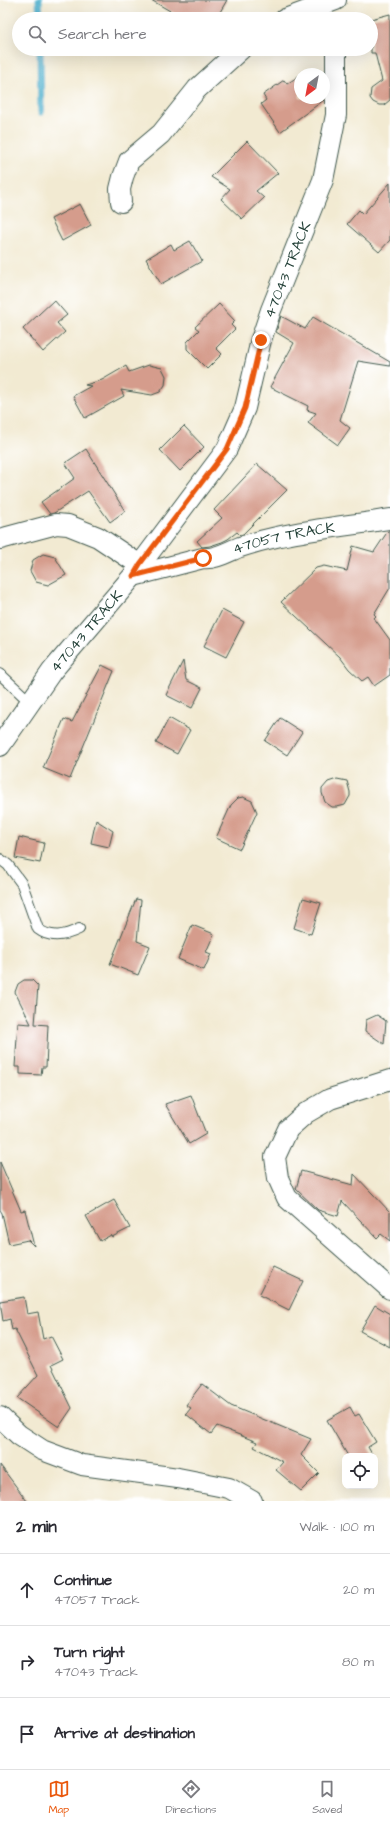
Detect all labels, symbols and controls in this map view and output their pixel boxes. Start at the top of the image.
search box [12,12,378,56]
icon: search [26,23,48,45]
text: Search here [58,24,147,45]
north arrow [294,68,330,104]
street label: 47043 TRACK [259,218,316,320]
route end [252,331,270,349]
street label: 47057 TRACK [229,517,336,559]
route start [194,549,212,567]
street label: 47043 TRACK [45,585,127,677]
map controls [342,1453,378,1489]
button: locate [342,1453,378,1489]
text: 2 min [16,1515,57,1539]
text: Walk · 100 m [300,1518,374,1536]
text: Continue [54,1570,112,1591]
icon: ahead [16,1579,38,1601]
text: 20 m [343,1581,374,1599]
text: 47057 Track [54,1591,140,1609]
text: Turn right [54,1642,125,1663]
icon: right [16,1651,38,1673]
text: 80 m [342,1653,374,1671]
text: 47043 Track [54,1663,138,1681]
icon: arrive [16,1723,38,1745]
text: Arrive at destination [54,1723,195,1744]
tab: Map [48,1778,70,1817]
tab: Directions [165,1778,217,1817]
tab: Saved [312,1778,342,1817]

